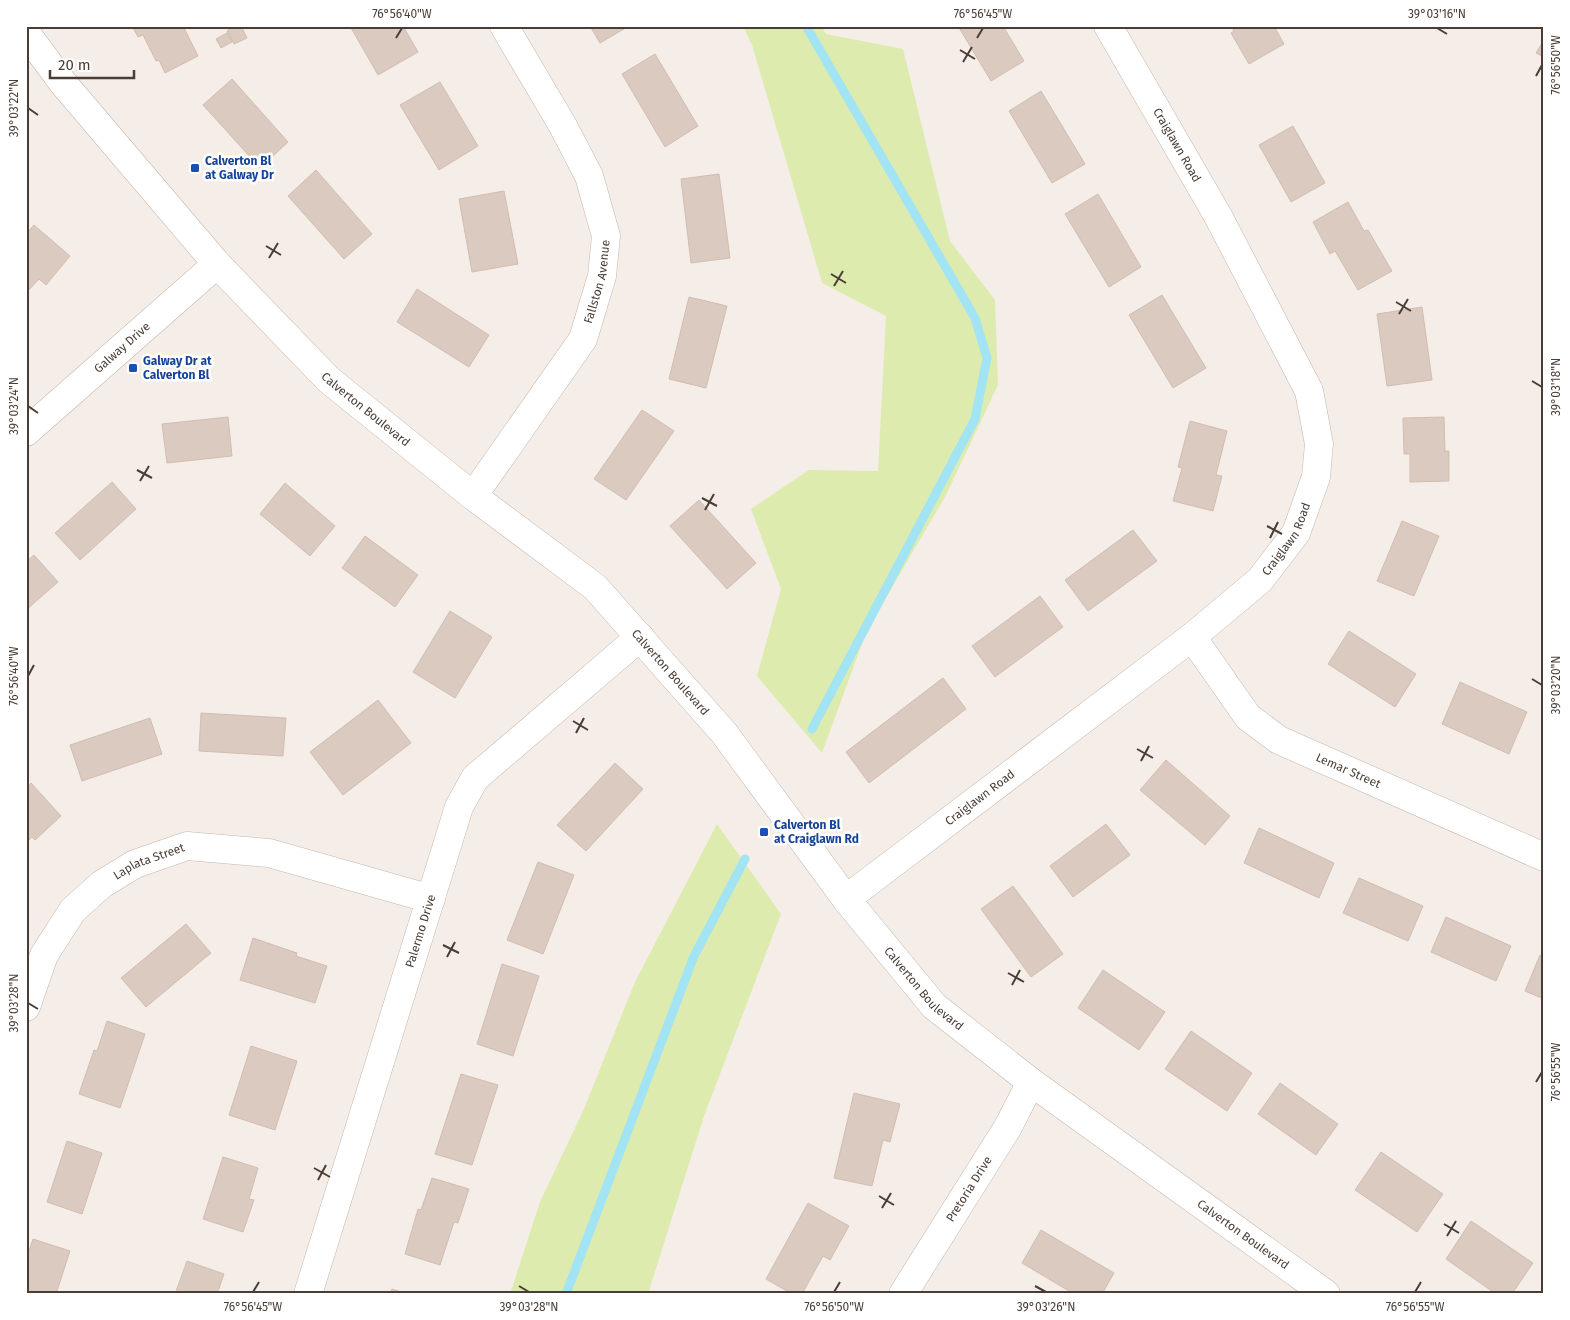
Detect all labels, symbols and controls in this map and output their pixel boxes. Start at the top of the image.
text: 76°56'40"W [372,7,432,21]
text: 76°56'45"W [954,7,1012,21]
text: 39°03'16"N [1408,7,1466,21]
text: 76°56'50"W [1549,35,1563,95]
scale bar [50,48,134,80]
text: 20 m [58,56,91,74]
text: 39°03'22"N [7,79,21,137]
street label: Craiglawn Road [1150,105,1204,185]
place label: Calverton Bl at Galway Dr [205,154,274,182]
marker: Calverton Bl at Galway Dr [189,162,201,174]
street label: Fallston Avenue [581,239,613,325]
street label: Galway Drive [91,319,153,376]
place label: Galway Dr at Calverton Bl [143,354,212,382]
text: 39°03'18"N [1549,358,1563,416]
marker: Galway Dr at Calverton Bl [127,362,139,374]
street label: Calverton Boulevard [318,369,413,449]
text: 39°03'24"N [7,377,21,435]
street label: Craiglawn Road [1259,501,1313,578]
street label: Calverton Boulevard [629,626,712,718]
text: 76°56'40"W [7,646,21,706]
text: 39°03'20"N [1549,655,1563,715]
street label: Lemar Street [1314,750,1384,791]
street label: Craiglawn Road [942,767,1017,828]
place label: Calverton Bl at Craiglawn Rd [774,818,859,846]
marker: Calverton Bl at Craiglawn Rd [758,826,770,838]
street label: Laplata Street [111,840,187,883]
street label: Palermo Drive [403,893,438,969]
street label: Calverton Boulevard [881,944,966,1033]
text: 39°03'28"N [7,974,21,1032]
text: 76°56'55"W [1549,1043,1563,1101]
street label: Pretoria Drive [943,1154,995,1224]
street label: Calverton Boulevard [1194,1197,1292,1272]
text: 76°56'45"W [224,1300,282,1314]
text: 39°03'28"N [500,1300,558,1314]
text: 76°56'50"W [804,1300,864,1314]
text: 39°03'26"N [1017,1300,1075,1314]
text: 76°56'55"W [1386,1300,1444,1314]

